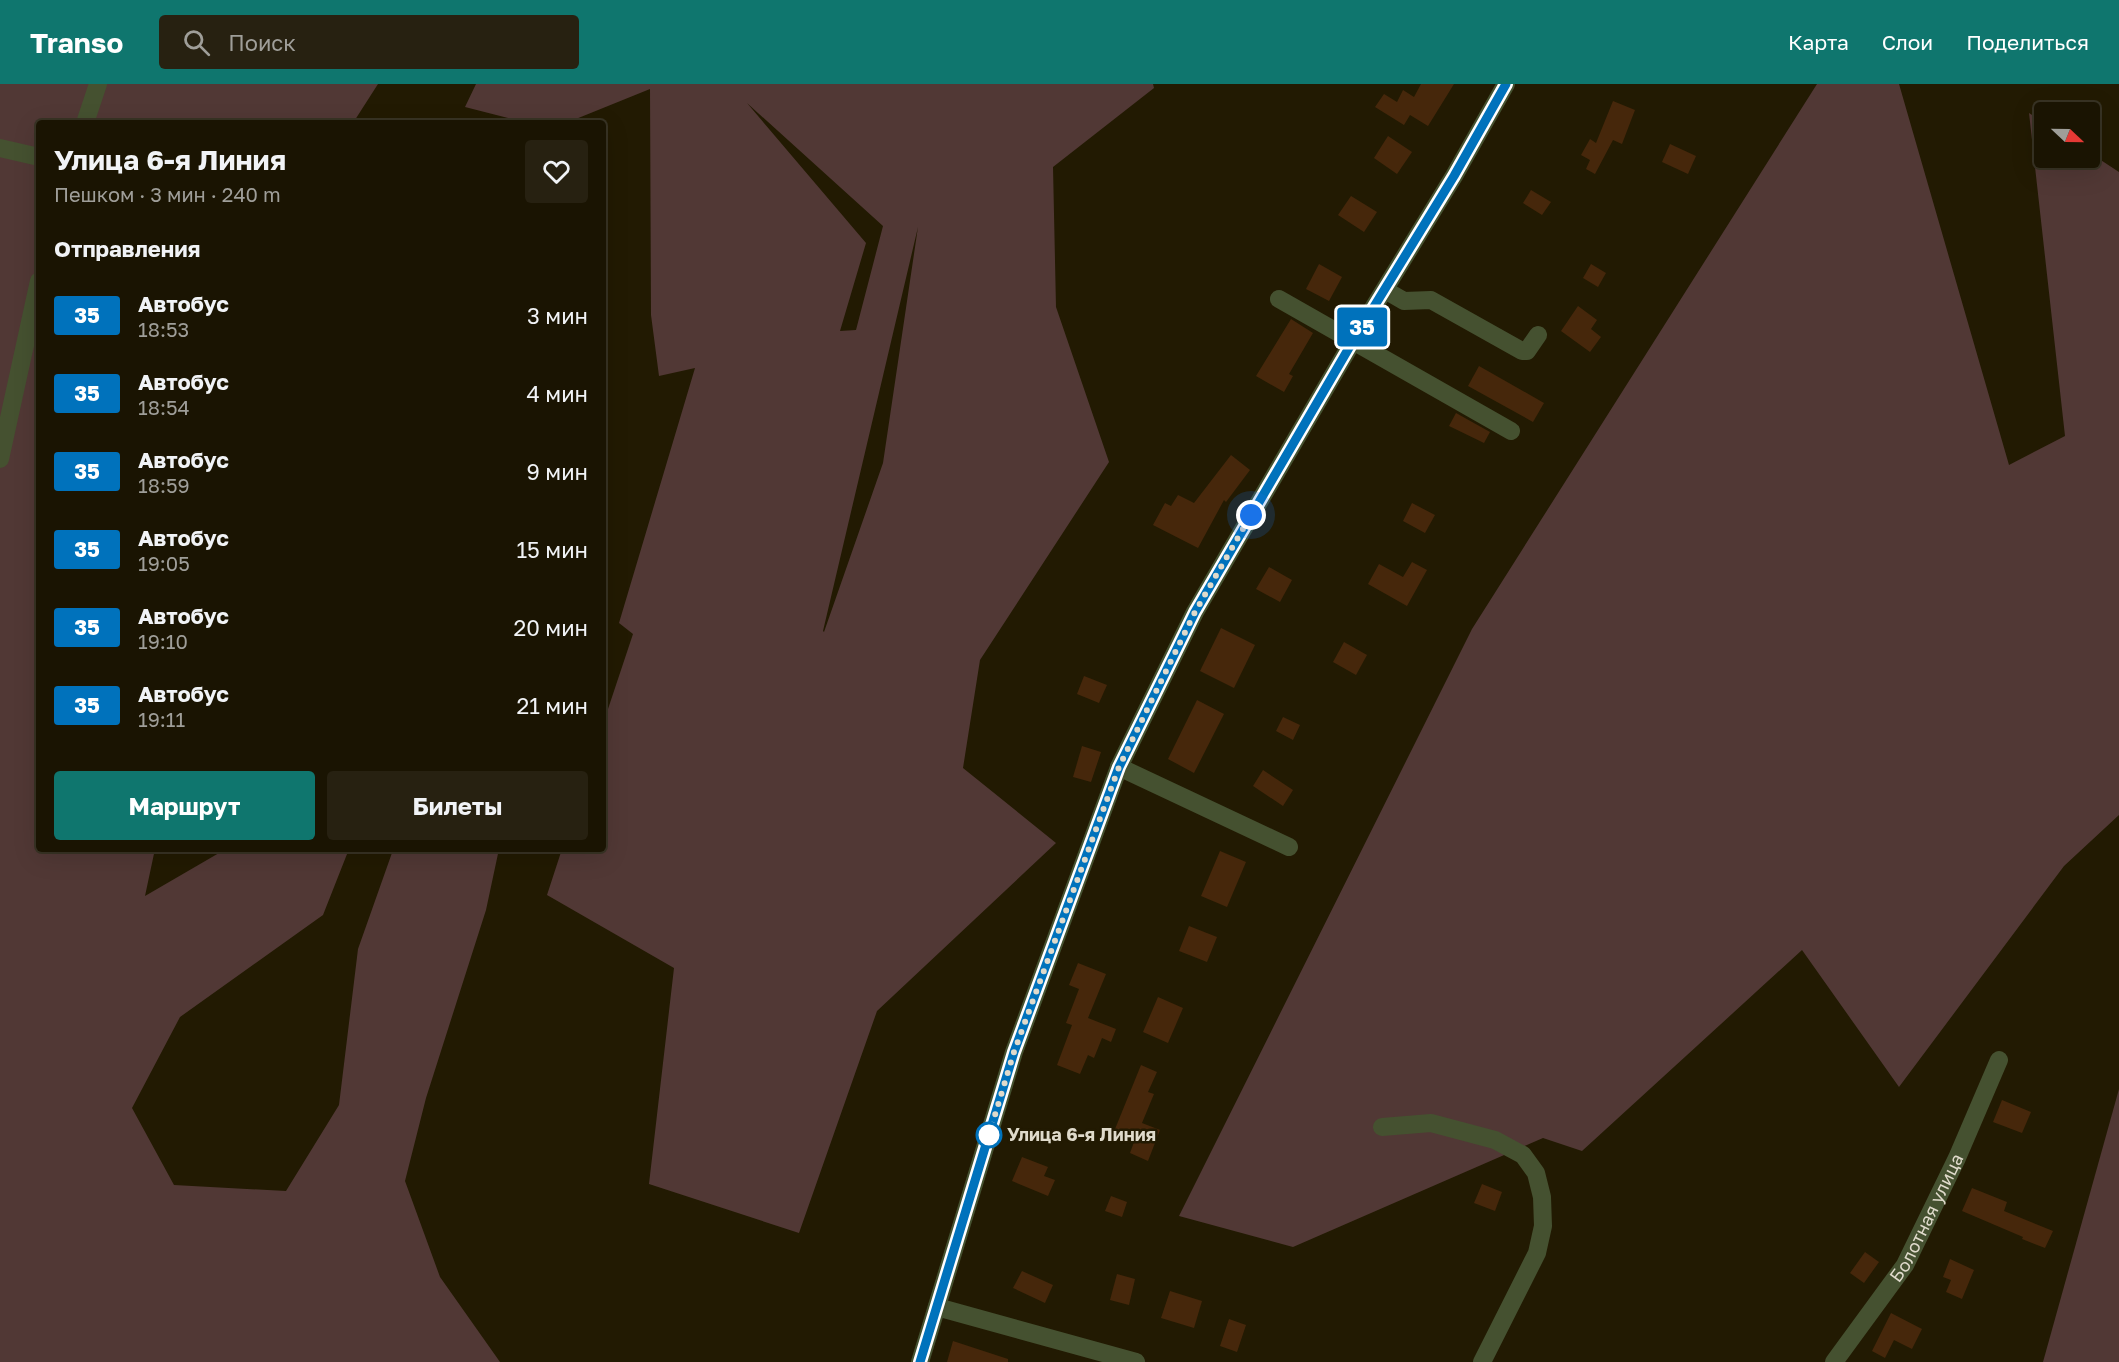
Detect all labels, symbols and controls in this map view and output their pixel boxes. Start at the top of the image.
search box [159,15,579,69]
text: Transo [30,26,123,59]
icon: search [180,26,213,59]
text: Поиск [228,29,296,56]
text: Карта [1788,29,1849,55]
text: Слои [1882,29,1933,55]
text: Поделиться [1966,29,2089,55]
north arrow [2034,102,2100,168]
map controls [2034,102,2100,168]
button: heart [525,140,588,203]
text: Улица 6-я Линия [54,143,286,176]
text: Пешком · 3 мин · 240 m [54,182,281,206]
text: Отправления [54,235,200,262]
text: Автобус [138,290,229,317]
text: 35 [74,302,100,328]
text: 3 мин [527,302,588,329]
line badge: 35 [1335,308,1389,346]
text: 35 [1349,314,1375,340]
text: 18:53 [138,317,189,341]
text: Автобус [138,368,229,395]
text: 35 [74,380,100,406]
text: 4 мин [526,380,588,407]
text: 18:54 [138,395,190,419]
text: Автобус [138,446,229,473]
text: 35 [74,458,100,484]
text: 9 мин [527,458,588,485]
text: 18:59 [138,473,190,497]
your location [1236,500,1266,530]
text: Автобус [138,524,229,551]
text: 35 [74,536,100,562]
text: 15 мин [516,536,588,563]
text: 19:05 [138,551,190,575]
text: Автобус [138,602,229,629]
text: 35 [74,614,100,640]
text: 20 мин [513,614,588,641]
text: 19:10 [138,629,188,653]
text: Автобус [138,680,229,707]
text: 35 [74,692,100,718]
text: 21 мин [516,692,588,719]
text: 19:11 [138,707,185,731]
button: Маршрут [54,771,315,840]
button: Билеты [327,771,588,840]
marker: Улица 6-я Линия [976,1122,1002,1148]
place label: Улица 6-я Линия [1007,1123,1156,1145]
street label: Болотная улица [1884,1150,1968,1286]

